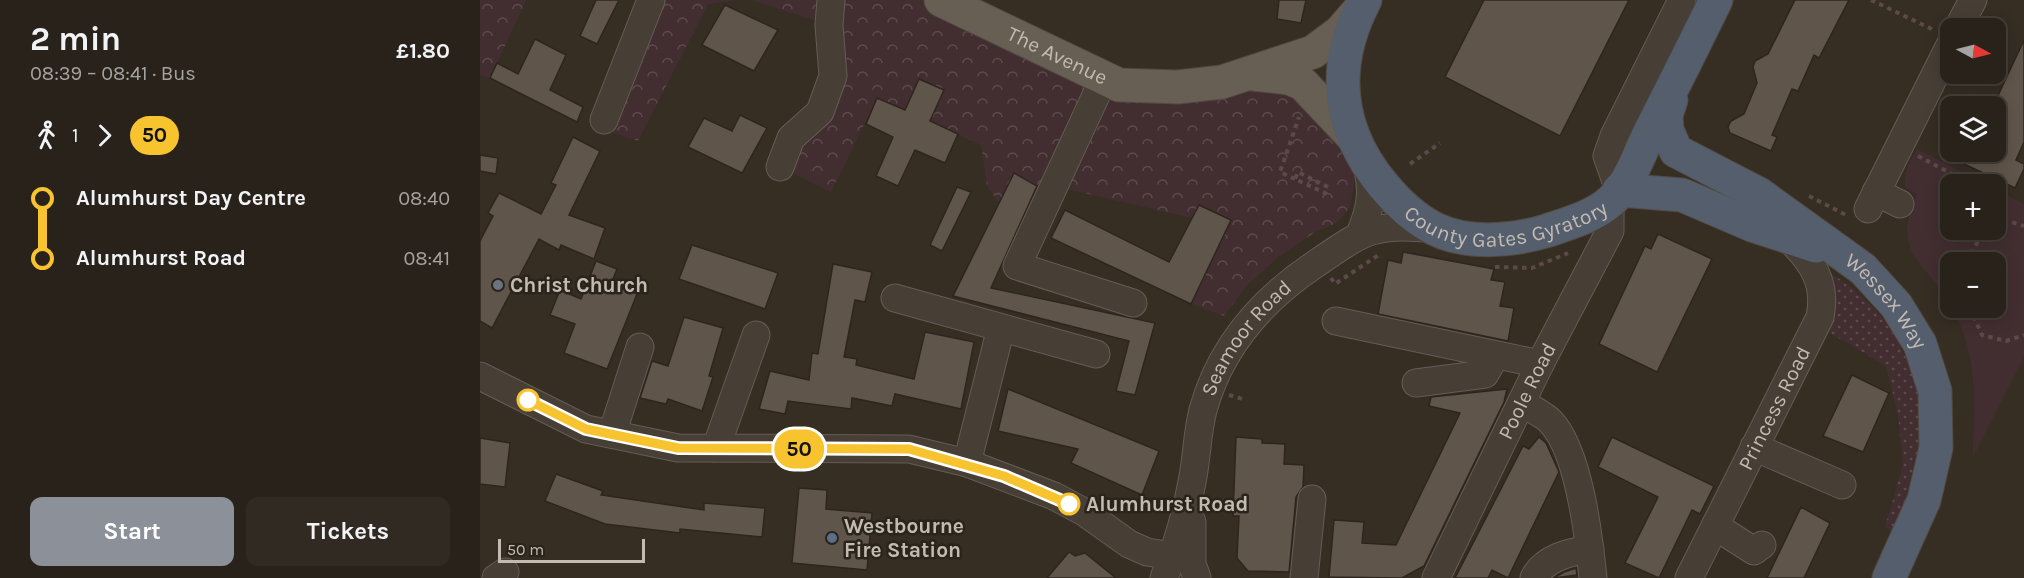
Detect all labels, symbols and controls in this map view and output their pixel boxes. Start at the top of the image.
north arrow [1940,18,2006,84]
map controls [1940,18,2006,318]
text: 2 min [30,20,121,58]
street label: The Avenue [1003,21,1111,90]
text: £1.80 [396,38,450,64]
text: 08:39 – 08:41 · Bus [30,62,196,85]
button: layers [1940,96,2006,162]
icon: walk [30,119,63,152]
icon: forward [88,119,121,152]
text: 50 [142,123,167,147]
text: 1 [72,124,79,147]
button: + [1940,174,2006,240]
text: Alumhurst Day Centre [76,185,306,211]
text: 08:40 [398,187,450,210]
street label: County Gates Gyratory [1400,187,1612,215]
text: County Gates Gyratory [1400,196,1612,252]
text: Alumhurst Road [76,245,246,271]
text: 08:41 [403,247,450,270]
street label: Wessex Way [1841,248,1932,353]
button: − [1940,252,2006,318]
place label: Christ Church [510,273,648,297]
street label: Seamoor Road [1196,275,1296,399]
marker: Christ Church [491,278,505,292]
street label: Poole Road [1493,339,1561,443]
street label: Princess Road [1733,342,1815,474]
unlabelled marker [517,389,539,411]
line badge: 50 [772,430,826,468]
text: 50 [786,437,812,461]
place label: Alumhurst Road [1086,492,1248,516]
marker: Alumhurst Road [1058,493,1080,515]
button: Start [30,497,234,566]
button: Tickets [246,497,450,566]
place label: Westbourne Fire Station [844,514,964,562]
marker: Westbourne Fire Station [825,531,839,545]
scale bar [498,536,645,564]
text: 50 m [507,540,544,559]

